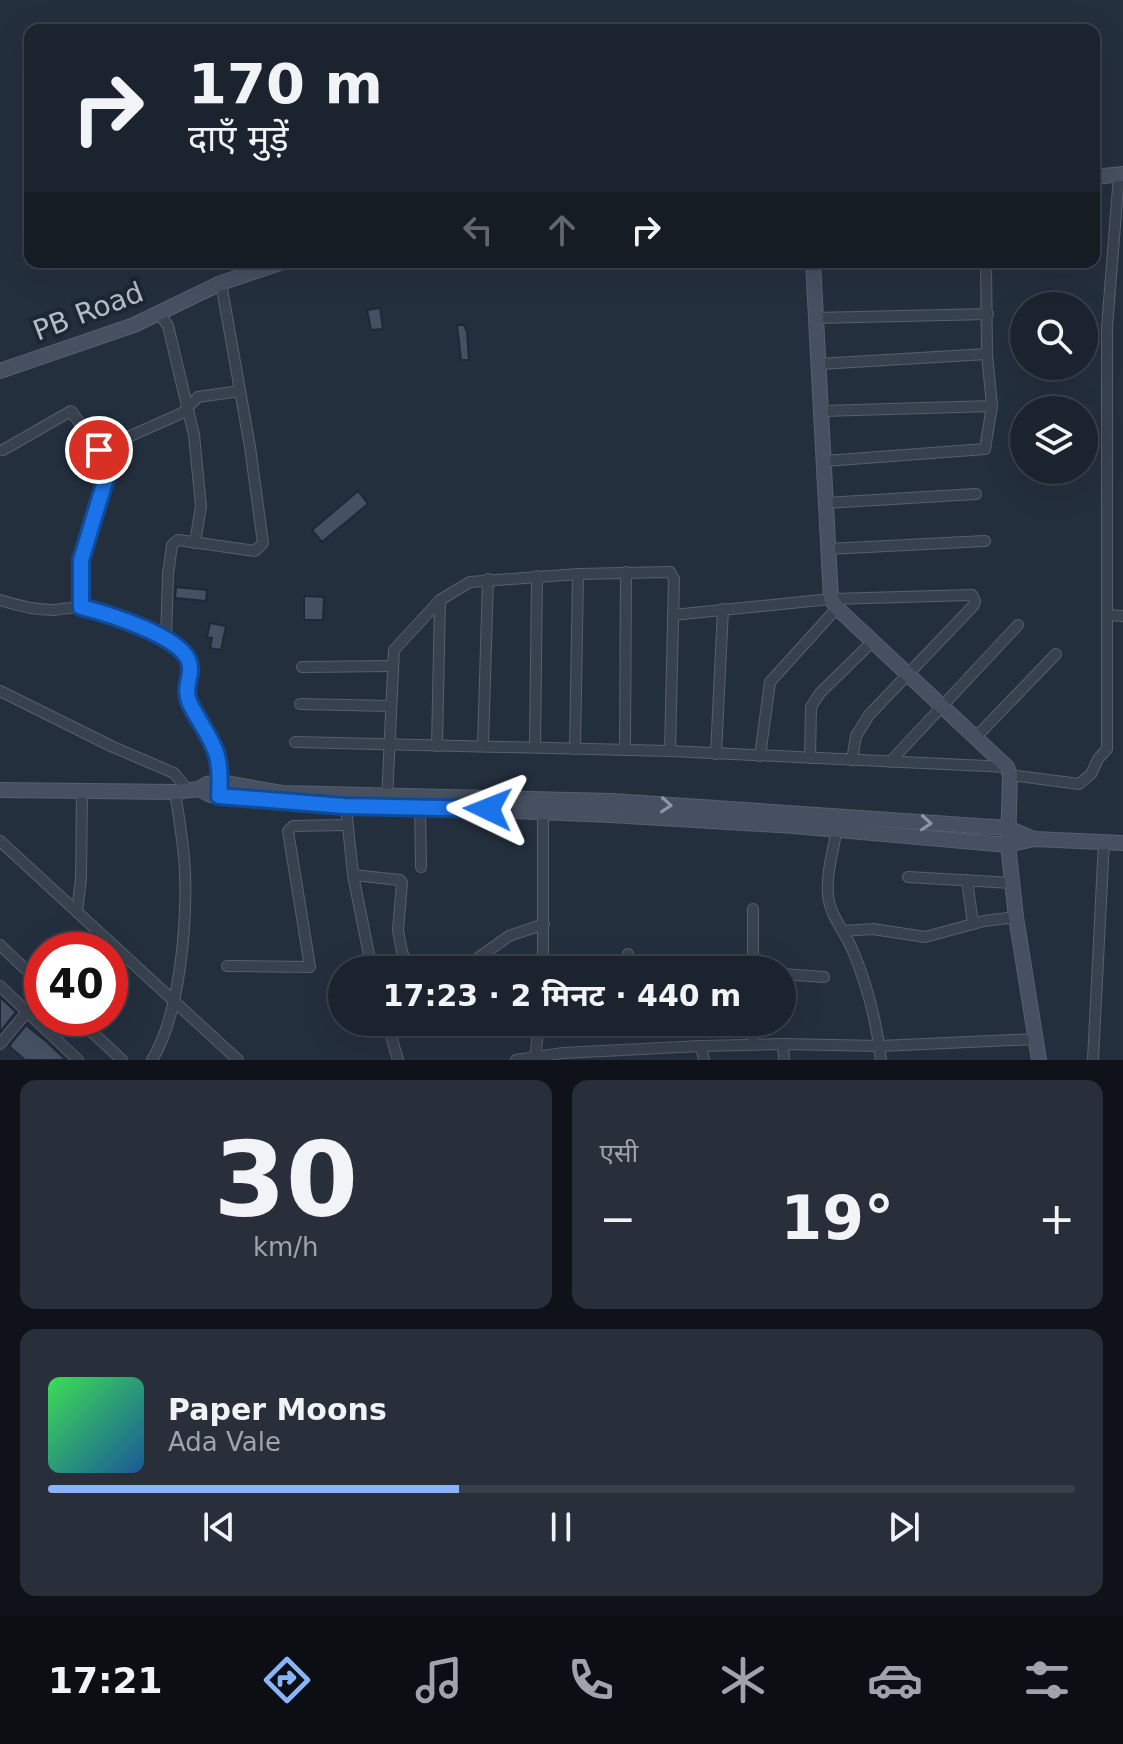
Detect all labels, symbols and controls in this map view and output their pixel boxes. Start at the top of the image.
text: 170 m [188,51,383,116]
icon: right [56,56,160,160]
text: दाएँ मुड़ें [188,118,289,159]
icon: left [456,208,500,252]
icon: ahead [540,208,584,252]
icon: right [624,208,668,252]
street label: PB Road [28,275,148,348]
map controls [1010,292,1098,484]
button: search [1010,292,1098,380]
button: layers [1010,396,1098,484]
pin [65,416,133,484]
icon: arrive [77,428,121,472]
position arrow [446,767,530,851]
one-way arrow [660,796,673,813]
one-way arrow [920,814,933,831]
speed limit sign: 40 [24,932,128,1036]
text: 17:23 · 2 मिनट · 440 m [383,978,741,1013]
text: 30 [213,1119,358,1241]
text: एसी [600,1138,638,1168]
text: 19° [781,1183,894,1253]
text: − [600,1193,636,1244]
text: + [1038,1193,1075,1244]
text: km/h [253,1232,319,1262]
text: Paper Moons [168,1392,387,1427]
text: Ada Vale [168,1427,281,1457]
icon: previous [197,1505,241,1549]
icon: pause [539,1505,583,1549]
icon: next [882,1505,926,1549]
icon: directions [259,1652,315,1708]
icon: music [411,1652,467,1708]
icon: phone [563,1652,619,1708]
icon: climate [715,1652,771,1708]
icon: car [867,1652,923,1708]
icon: filters [1019,1652,1075,1708]
text: 17:21 [48,1660,163,1701]

